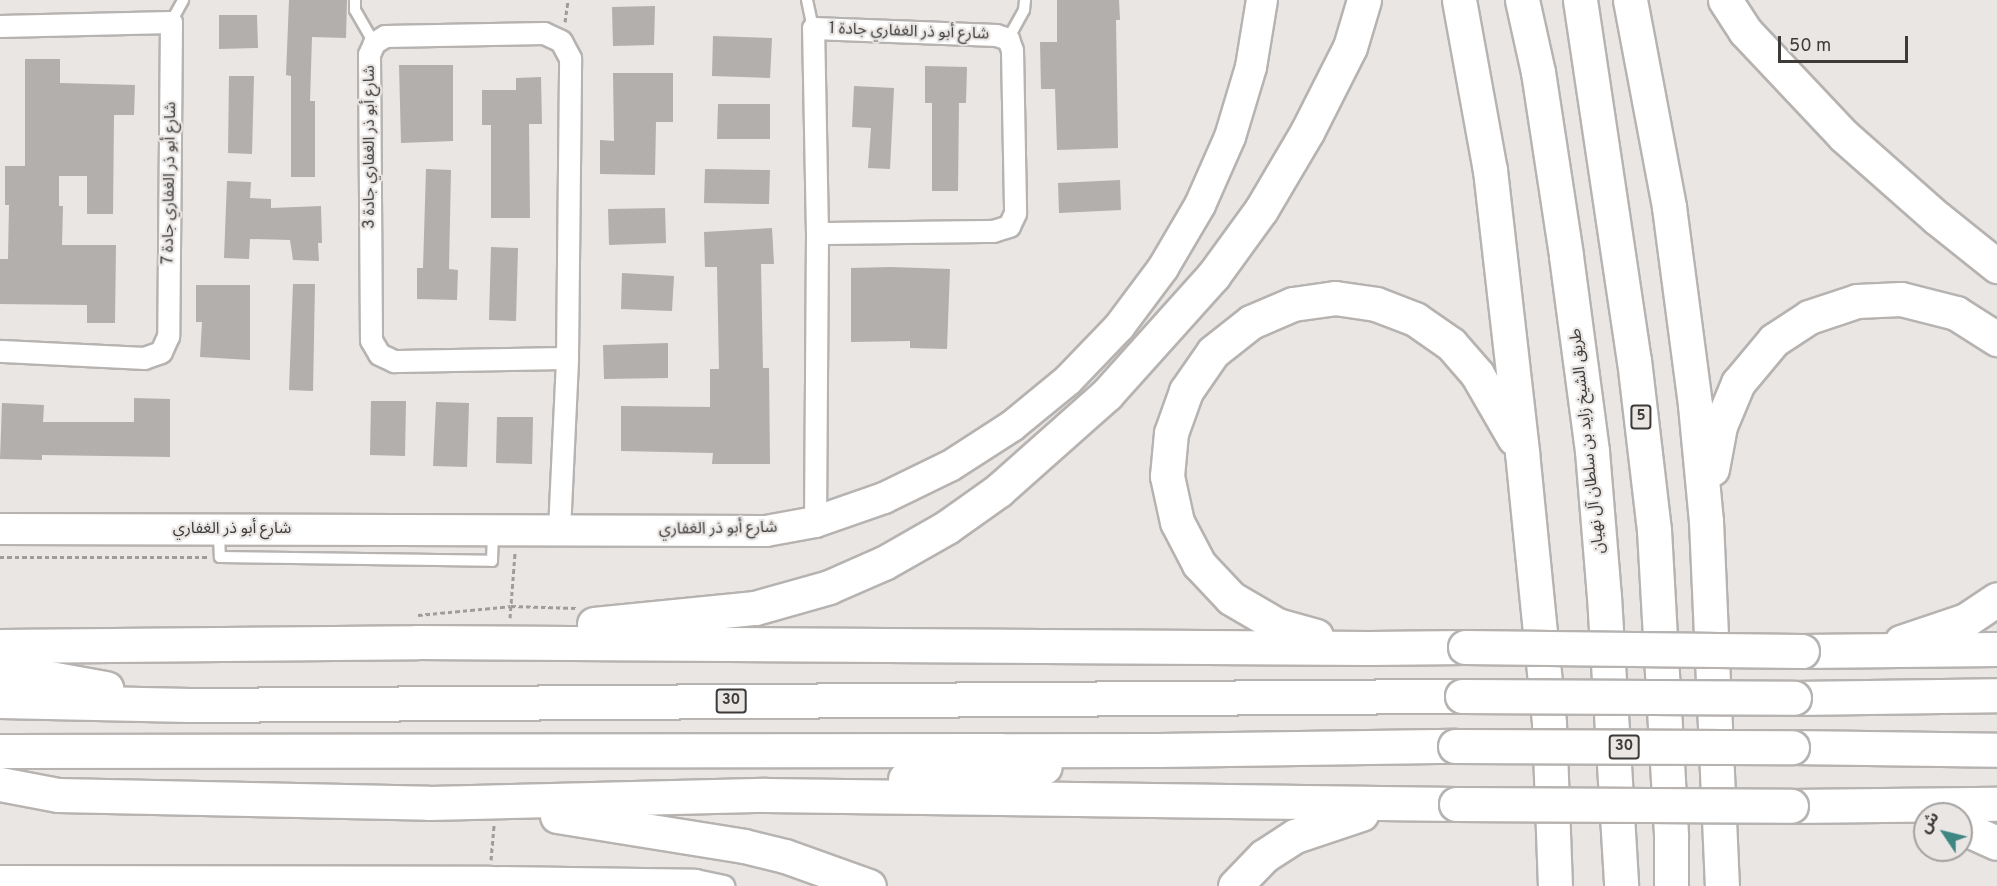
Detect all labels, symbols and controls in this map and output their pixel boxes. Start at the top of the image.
street label: شارع أبو ذر الغفاري جادة 1 [829,20,989,44]
scale bar [1781,24,1912,62]
text: 50 m [1789,35,1831,58]
street label: شارع أبو ذر الغفاري جادة 3 [360,65,380,229]
street label: شارع أبو ذر الغفاري جادة 7 [159,102,181,264]
street label: طريق الشيخ زايد بن سلطان آل نهيان [1567,327,1609,555]
road number: 5 [1629,405,1653,429]
street label: شارع أبو ذر الغفاري [659,518,777,540]
street label: شارع أبو ذر الغفاري [173,519,291,539]
road number: 30 [714,689,748,713]
road number: 30 [1608,735,1640,759]
north arrow [1913,802,1973,862]
text: ش [1915,808,1944,838]

